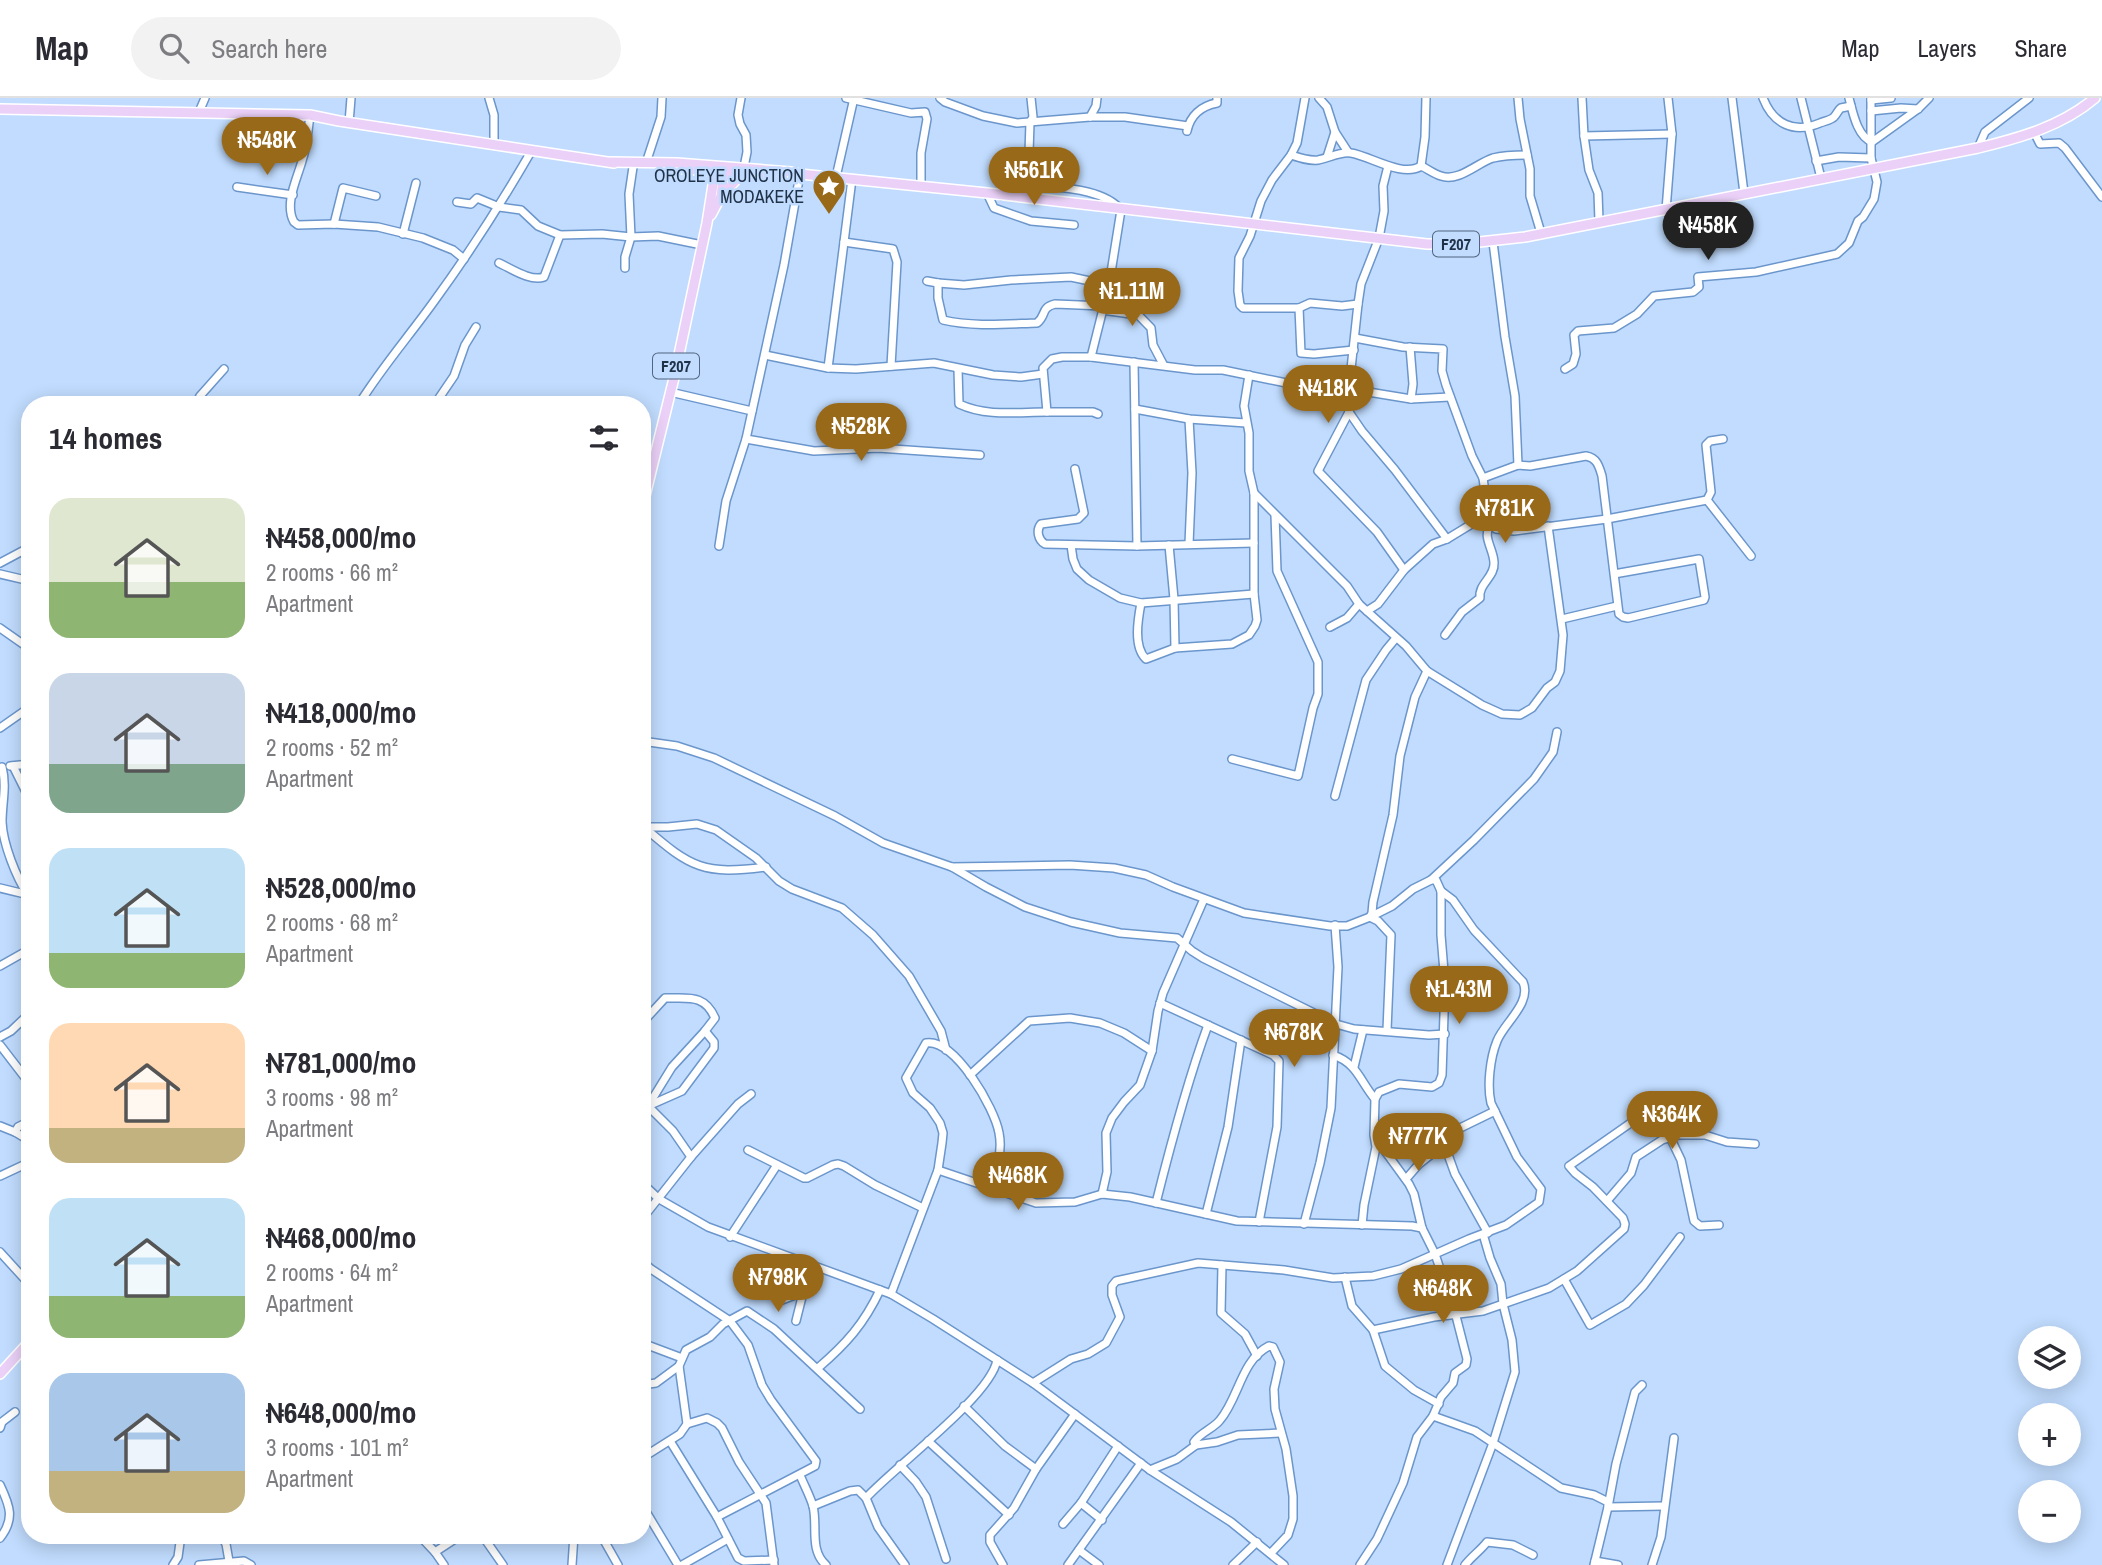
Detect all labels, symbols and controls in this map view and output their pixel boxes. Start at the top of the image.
search box [131,17,621,80]
text: Map [35,26,89,70]
icon: search [155,29,193,67]
text: Search here [211,31,327,66]
text: Map [1841,32,1879,64]
text: Layers [1917,32,1976,64]
text: Share [2014,32,2067,64]
pin: ₦548K [218,118,316,177]
text: ₦548K [238,124,296,155]
pin: ₦561K [985,148,1083,207]
text: ₦561K [1005,154,1063,185]
place label: OROLEYE JUNCTION MODAKEKE [654,163,804,209]
place icon: OROLEYE JUNCTION MODAKEKE [810,167,848,216]
pin: ₦458K [1659,202,1757,262]
text: ₦458K [1679,209,1737,240]
road number: F207 [1433,232,1479,256]
pin: ₦1.11M [1075,268,1189,328]
text: ₦1.11M [1100,275,1165,306]
road number: F207 [653,354,699,378]
pin: ₦418K [1279,366,1377,425]
text: ₦418K [1299,372,1357,403]
pin: ₦528K [812,404,910,463]
text: ₦528K [832,410,890,441]
text: 14 homes [49,418,163,458]
icon: filters [585,419,623,457]
pin: ₦781K [1456,486,1554,545]
text: ₦781K [1476,492,1534,523]
text: ₦458,000/mo [266,517,416,557]
icon: home [105,526,189,610]
text: 2 rooms · 66 m² [266,557,398,588]
text: Apartment [266,588,353,619]
text: ₦418,000/mo [266,692,416,732]
icon: home [105,701,189,785]
text: 2 rooms · 52 m² [266,732,398,763]
text: Apartment [266,763,353,794]
text: ₦528,000/mo [266,867,416,907]
icon: home [105,876,189,960]
text: 2 rooms · 68 m² [266,907,398,938]
text: Apartment [266,938,353,969]
pin: ₦1.43M [1402,967,1516,1026]
text: ₦1.43M [1426,973,1492,1004]
pin: ₦678K [1245,1010,1343,1069]
text: ₦678K [1265,1016,1323,1047]
text: ₦781,000/mo [266,1042,416,1082]
icon: home [105,1051,189,1135]
text: 3 rooms · 98 m² [266,1082,398,1113]
pin: ₦364K [1623,1091,1721,1151]
text: ₦364K [1643,1098,1701,1129]
text: Apartment [266,1113,353,1144]
pin: ₦777K [1369,1114,1467,1173]
text: ₦777K [1389,1120,1447,1151]
pin: ₦468K [969,1152,1067,1212]
text: ₦468K [989,1159,1047,1190]
text: ₦468,000/mo [266,1217,416,1257]
icon: home [105,1226,189,1310]
pin: ₦798K [729,1254,827,1314]
text: 2 rooms · 64 m² [266,1257,398,1288]
text: ₦798K [749,1261,807,1292]
pin: ₦648K [1394,1266,1492,1325]
text: ₦648K [1414,1272,1472,1303]
text: Apartment [266,1288,353,1319]
map controls [2018,1326,2081,1543]
button: layers [2018,1326,2081,1389]
text: ₦648,000/mo [266,1392,416,1432]
icon: home [105,1401,189,1485]
button: + [2018,1403,2081,1466]
text: 3 rooms · 101 m² [266,1432,409,1463]
text: Apartment [266,1463,353,1494]
button: − [2018,1480,2081,1543]

